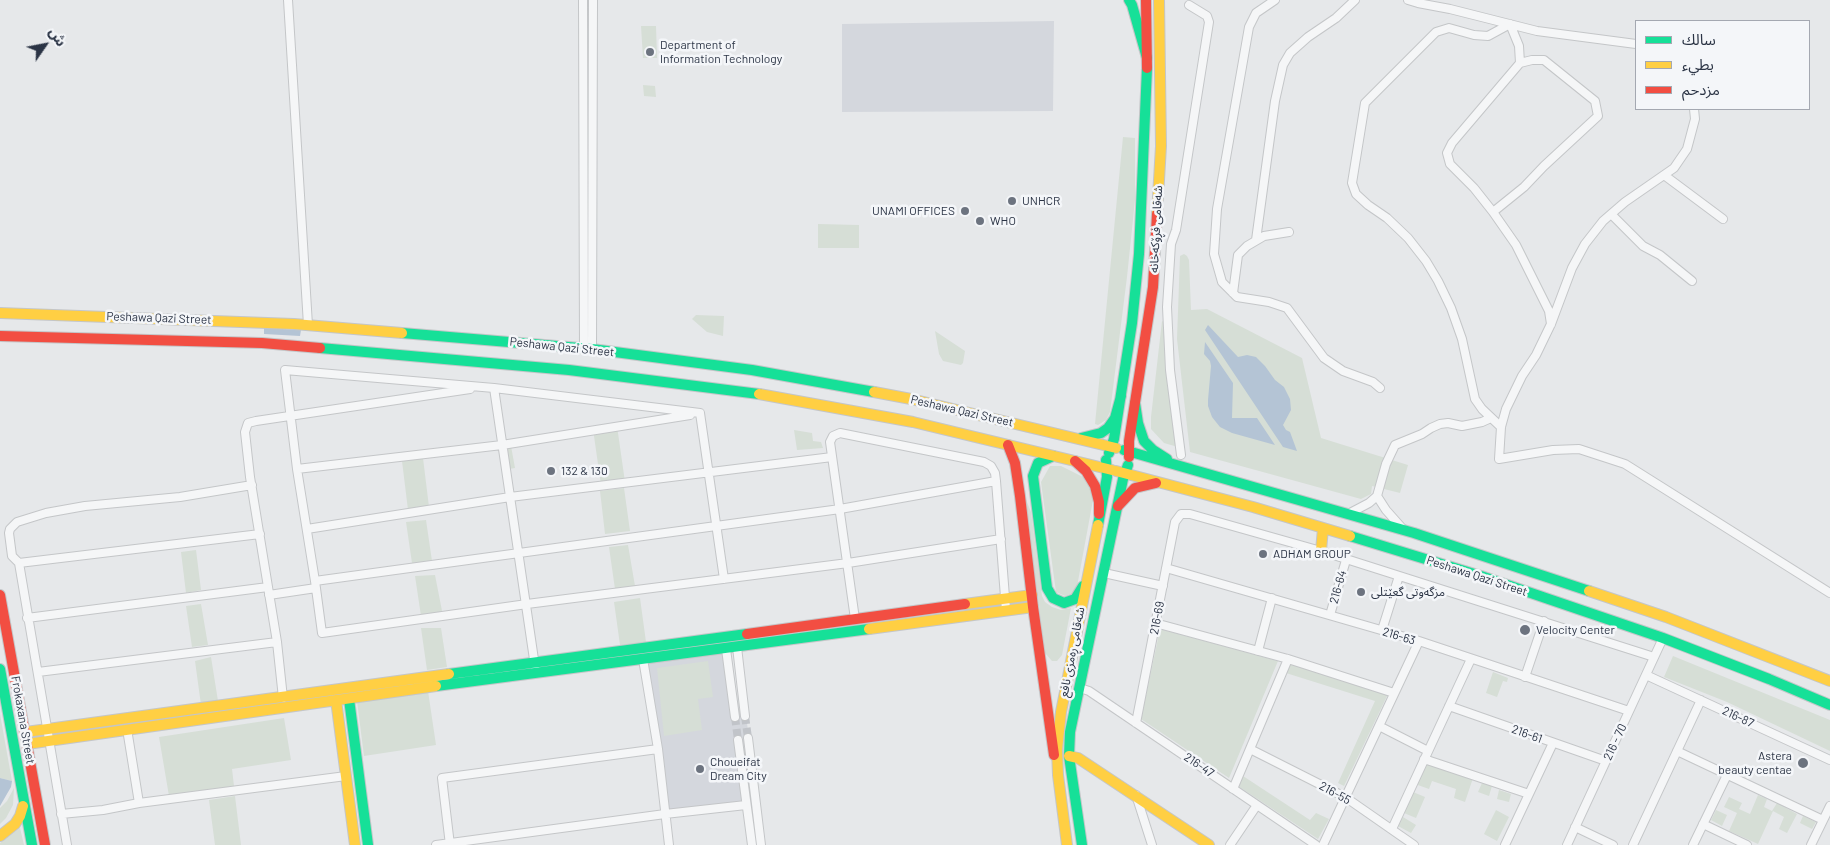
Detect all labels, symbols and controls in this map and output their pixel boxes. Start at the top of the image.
north arrow [20,20,70,70]
legend [1635,20,1810,110]
text: ش [46,24,70,49]
text: سالك [1682,30,1716,48]
place label: Department of Information Technology [660,38,782,66]
marker: Department of Information Technology [644,46,656,58]
text: بطيء [1682,55,1714,73]
text: مزدحم [1682,80,1720,98]
street label: شەقامی فڕۆکەخانە [1147,185,1165,273]
place label: UNHCR [1022,194,1060,208]
marker: UNHCR [1006,195,1018,207]
place label: UNAMI OFFICES [872,204,955,218]
marker: UNAMI OFFICES [959,205,971,217]
place label: WHO [990,214,1016,228]
marker: WHO [974,215,986,227]
street label: Peshawa Qazi Street [106,309,212,327]
street label: Peshawa Qazi Street [509,334,615,360]
street label: Peshawa Qazi Street [909,392,1015,430]
place label: 132 & 130 [561,464,608,478]
marker: 132 & 130 [545,465,557,477]
place label: ADHAM GROUP [1273,547,1351,561]
marker: ADHAM GROUP [1257,548,1269,560]
street label: Peshawa Qazi Street [1425,553,1529,599]
street label: 216-64 [1326,569,1350,605]
place label: مزگەوتی گعێتلی [1371,585,1445,599]
marker: مزگەوتی گعێتلی [1355,586,1367,598]
street label: 216-69 [1147,600,1167,636]
street label: شەقامی ڕەمزی نافع [1056,606,1088,698]
marker: Velocity Center [1518,623,1532,637]
place label: Velocity Center [1536,623,1615,637]
street label: 216-63 [1381,624,1417,648]
street label: Frokaxana Street [8,675,38,765]
street label: 216-87 [1720,703,1756,731]
street label: 216 - 70 [1600,721,1630,763]
street label: 216-61 [1510,722,1544,746]
place label: Astera beauty centae [1718,749,1792,777]
street label: 216-47 [1181,750,1217,780]
place label: Choueifat Dream City [710,755,767,783]
marker: Astera beauty centae [1796,756,1810,770]
marker: Choueifat Dream City [694,763,706,775]
street label: 216-55 [1317,779,1353,807]

